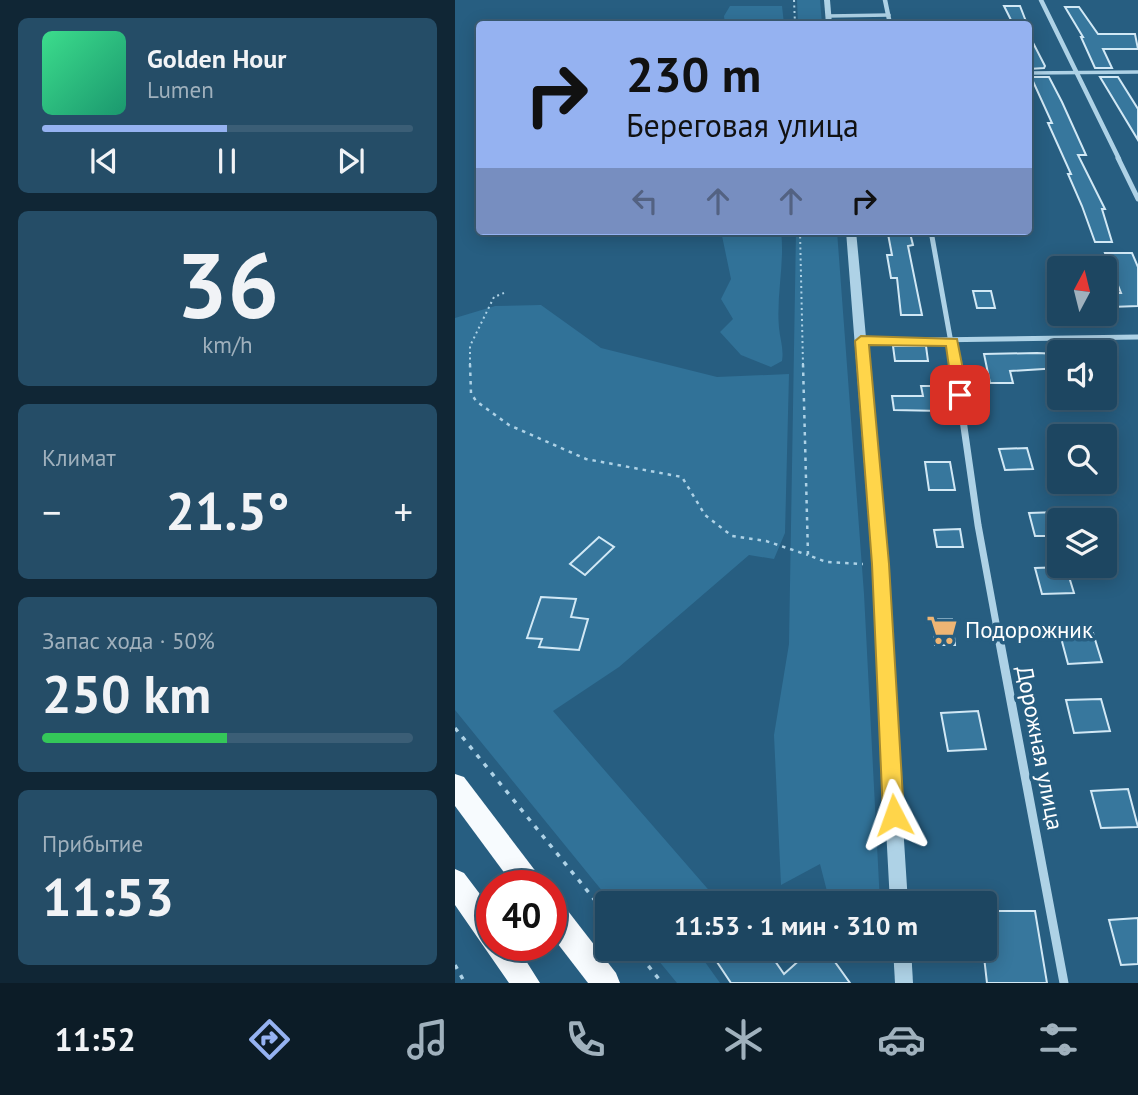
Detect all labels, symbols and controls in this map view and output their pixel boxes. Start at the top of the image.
text: Golden Hour [147,42,286,75]
text: 230 m [626,42,761,106]
icon: right [511,49,602,140]
text: Lumen [147,75,214,104]
text: Береговая улица [626,104,859,146]
icon: previous [85,142,123,180]
icon: pause [208,142,246,180]
icon: next [332,142,370,180]
icon: left [626,182,664,220]
icon: ahead [699,182,737,220]
icon: ahead [772,182,810,220]
icon: right [845,182,883,220]
text: 36 [176,225,279,343]
north arrow [1047,256,1117,326]
map controls [1047,256,1117,578]
text: km/h [202,330,253,359]
button: sound [1047,340,1117,410]
pin [930,365,990,425]
icon: arrive [941,376,979,414]
button: search [1047,424,1117,494]
text: Климат [42,443,116,472]
text: 21.5° [166,477,289,544]
text: − [42,487,61,536]
text: + [394,487,413,536]
button: layers [1047,508,1117,578]
supermarket icon: Подорожник [925,613,959,647]
place label: Подорожник [965,615,1093,644]
text: Запас хода · 50% [42,626,215,655]
text: 250 km [42,660,211,727]
street label: Дорожная улица [1010,663,1071,832]
position arrow [857,778,931,852]
text: Прибытие [42,829,143,858]
text: 11:53 [42,863,174,930]
speed limit sign: 40 [476,870,567,961]
text: 11:53 · 1 мин · 310 m [674,909,918,942]
icon: directions [245,1015,294,1064]
icon: music [403,1015,452,1064]
icon: phone [561,1015,610,1064]
icon: climate [719,1015,768,1064]
icon: car [877,1015,926,1064]
icon: filters [1034,1015,1083,1064]
text: 11:52 [54,1018,136,1060]

